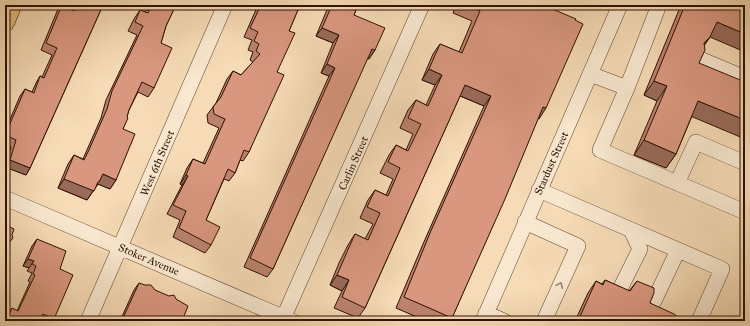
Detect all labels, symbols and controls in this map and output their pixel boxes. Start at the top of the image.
street label: West 6th Street [138,128,177,198]
street label: Stardust Street [532,129,571,197]
street label: Carlin Street [336,134,371,192]
street label: Stoker Avenue [116,241,182,278]
one-way arrow [555,282,563,290]

